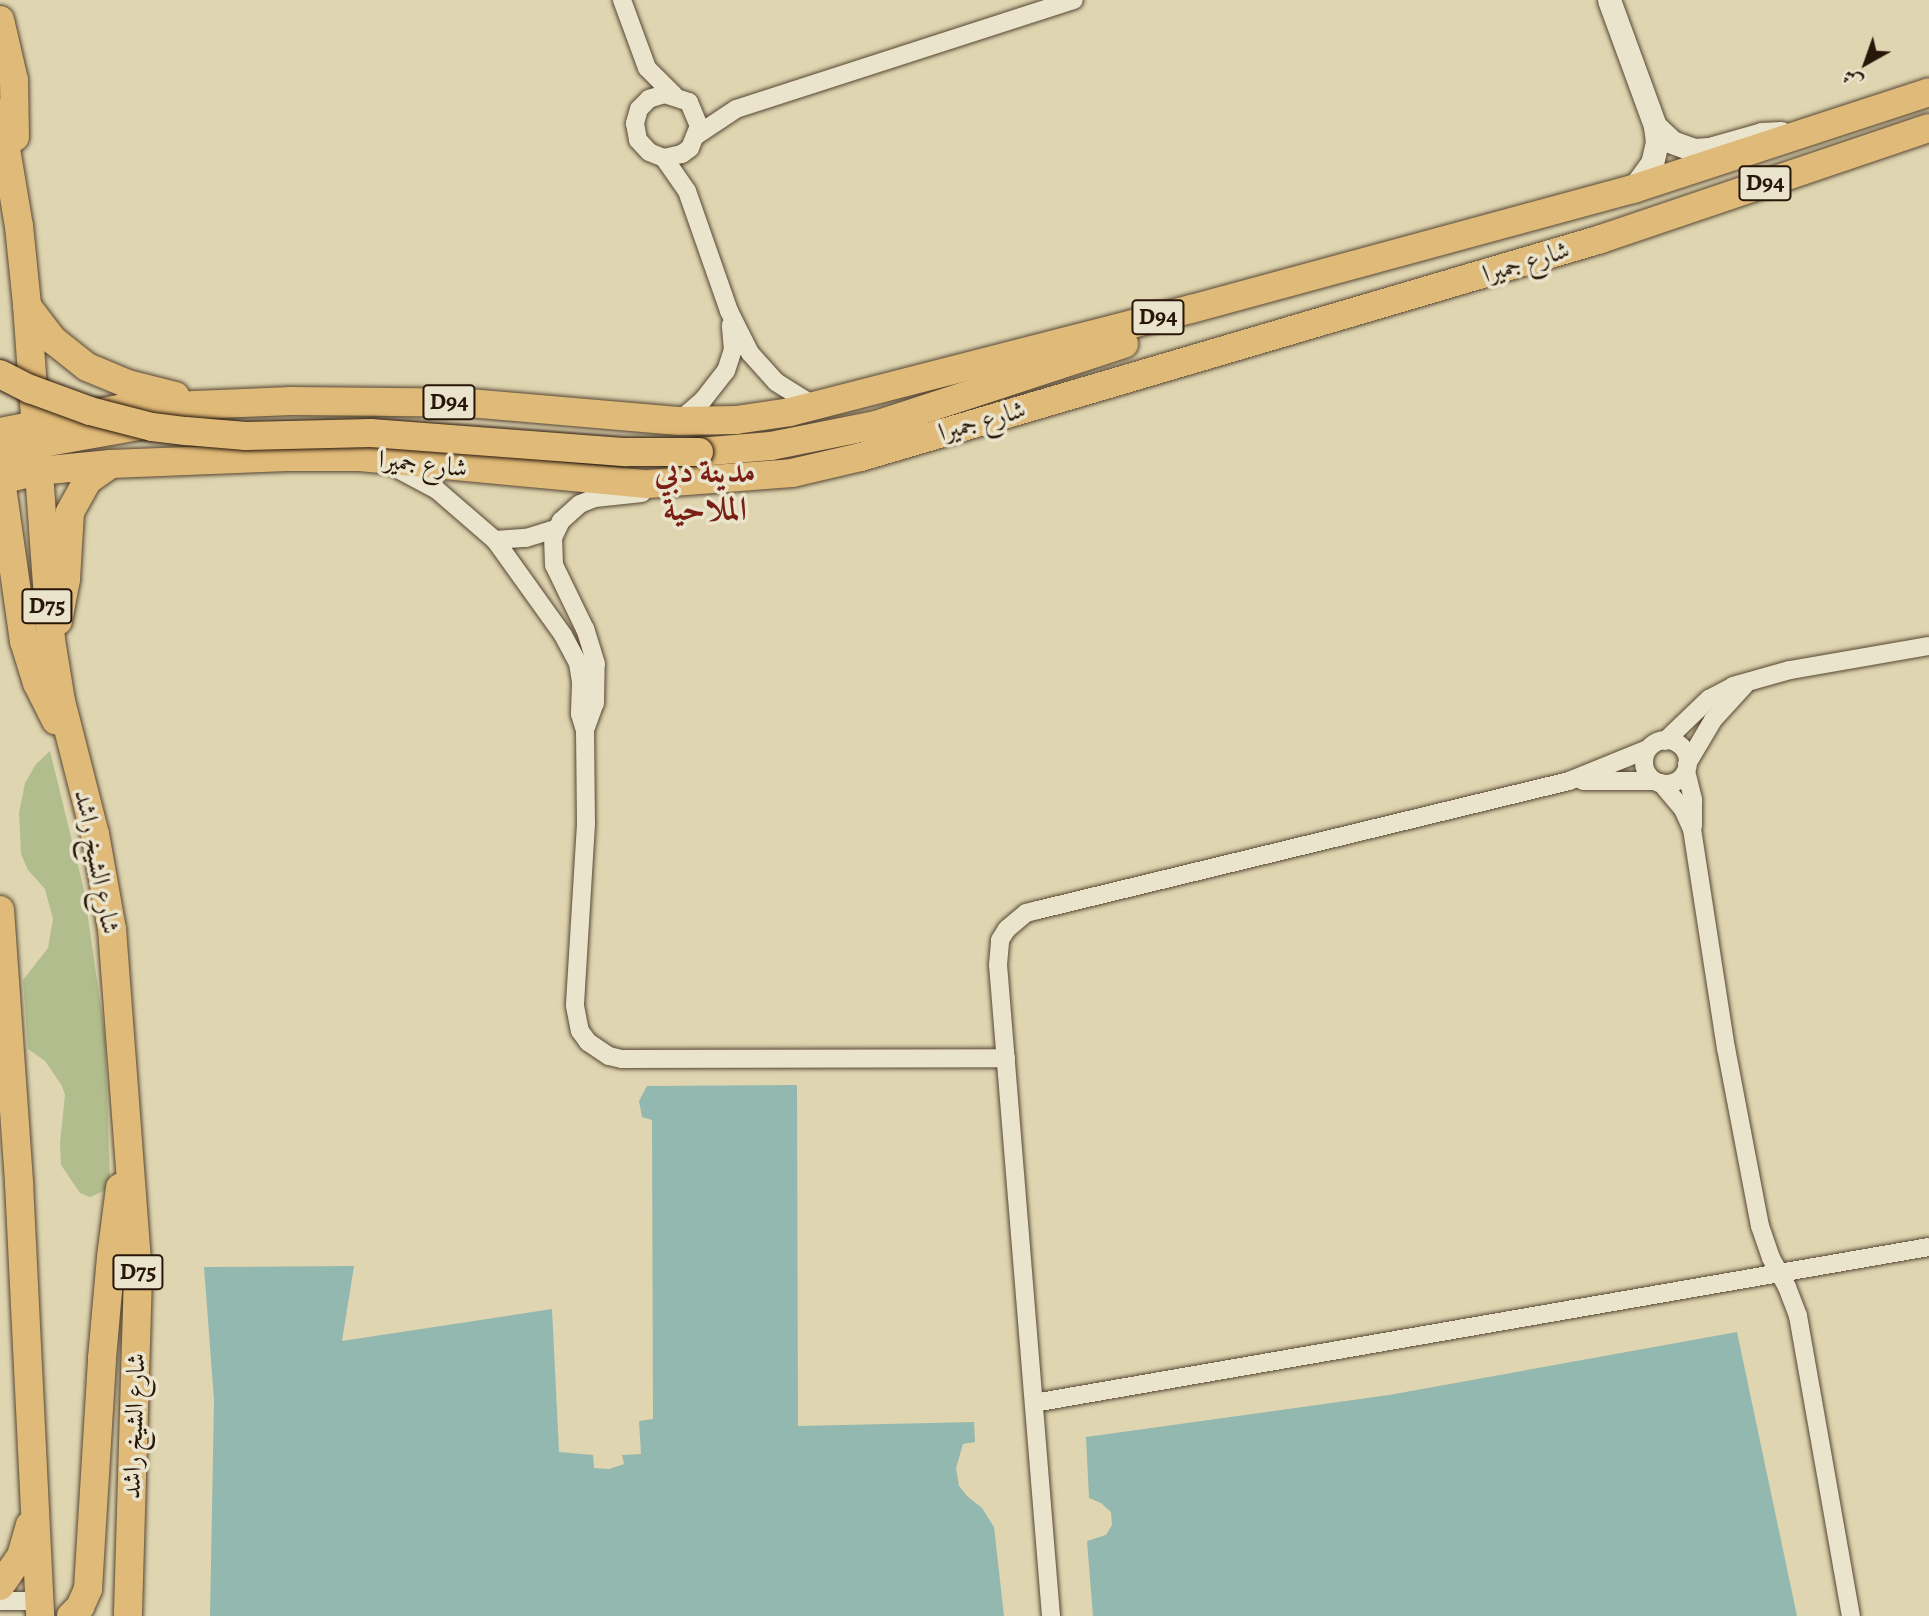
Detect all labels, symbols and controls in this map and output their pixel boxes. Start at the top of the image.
north arrow [1831,28,1901,98]
text: ش [1837,63,1868,95]
road number: D94 [1737,162,1793,204]
street label: شارع جميرا [1479,234,1573,290]
road number: D94 [1130,296,1186,338]
road number: D94 [421,382,477,422]
street label: شارع جميرا [935,394,1029,448]
street label: شارع جميرا [377,444,469,484]
district label: مدينة دبي الملاحية [655,451,755,529]
road number: D75 [21,586,73,626]
street label: شارع الشيخ راشد [68,787,126,937]
road number: D75 [112,1252,164,1292]
street label: شارع الشيخ راشد [116,1352,152,1500]

